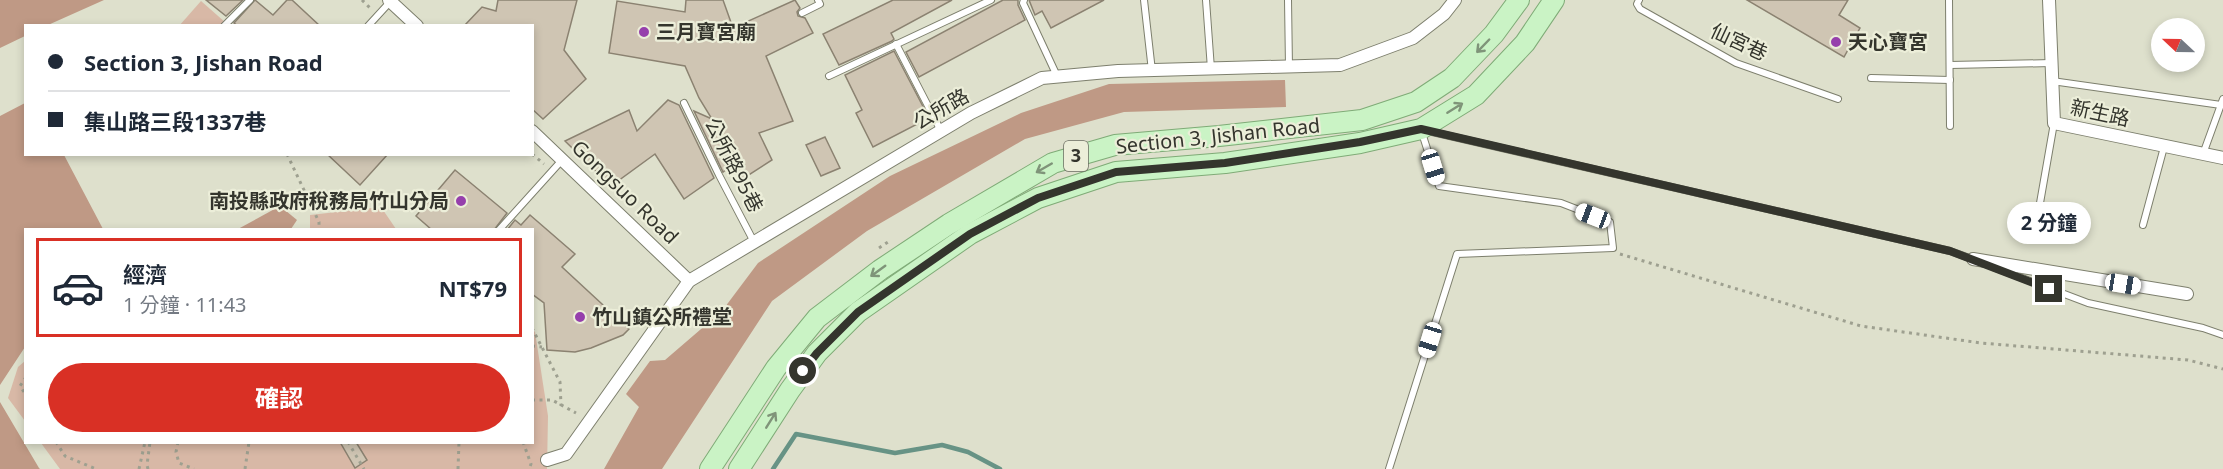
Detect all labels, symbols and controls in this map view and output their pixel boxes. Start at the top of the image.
street label: 仙宮巷 [1706,17,1772,66]
place label: 三月寶宮廟 [656,18,756,45]
north arrow [2151,18,2205,72]
map controls [2151,18,2205,72]
marker: 三月寶宮廟 [637,25,651,39]
place label: 天心寶宮 [1848,28,1928,55]
marker: 天心寶宮 [1829,35,1843,49]
one-way arrow [1475,38,1490,53]
text: Section 3, Jishan Road [84,47,323,77]
street label: 公所路 [908,82,973,135]
street label: 新生路 [2068,93,2132,132]
one-way arrow [1446,102,1463,114]
text: 集山路三段1337巷 [84,106,266,136]
street label: Section 3, Jishan Road [1114,111,1321,160]
street label: 公所路95巷 [699,113,770,217]
street label: Gongsuo Road [566,134,685,249]
road number: 3 [1064,141,1088,171]
car [1419,147,1447,187]
one-way arrow [1036,163,1053,175]
place label: 南投縣政府稅務局竹山分局 [209,187,449,214]
marker: 南投縣政府稅務局竹山分局 [454,194,468,208]
car [1573,201,1613,231]
callout: 2 分鐘 [2007,202,2091,244]
text: 2 分鐘 [2021,209,2077,236]
text: 經濟 [123,259,167,289]
icon: car [51,261,105,315]
one-way arrow [871,265,887,278]
car [2104,272,2142,296]
text: NT$79 [439,273,507,303]
route end [2035,275,2062,302]
text: 1 分鐘 · 11:43 [123,291,247,318]
place label: 竹山鎮公所禮堂 [592,303,732,330]
marker: 竹山鎮公所禮堂 [573,310,587,324]
car [1416,320,1444,360]
route start [789,357,816,384]
button: 確認 [48,363,510,432]
one-way arrow [764,411,777,428]

